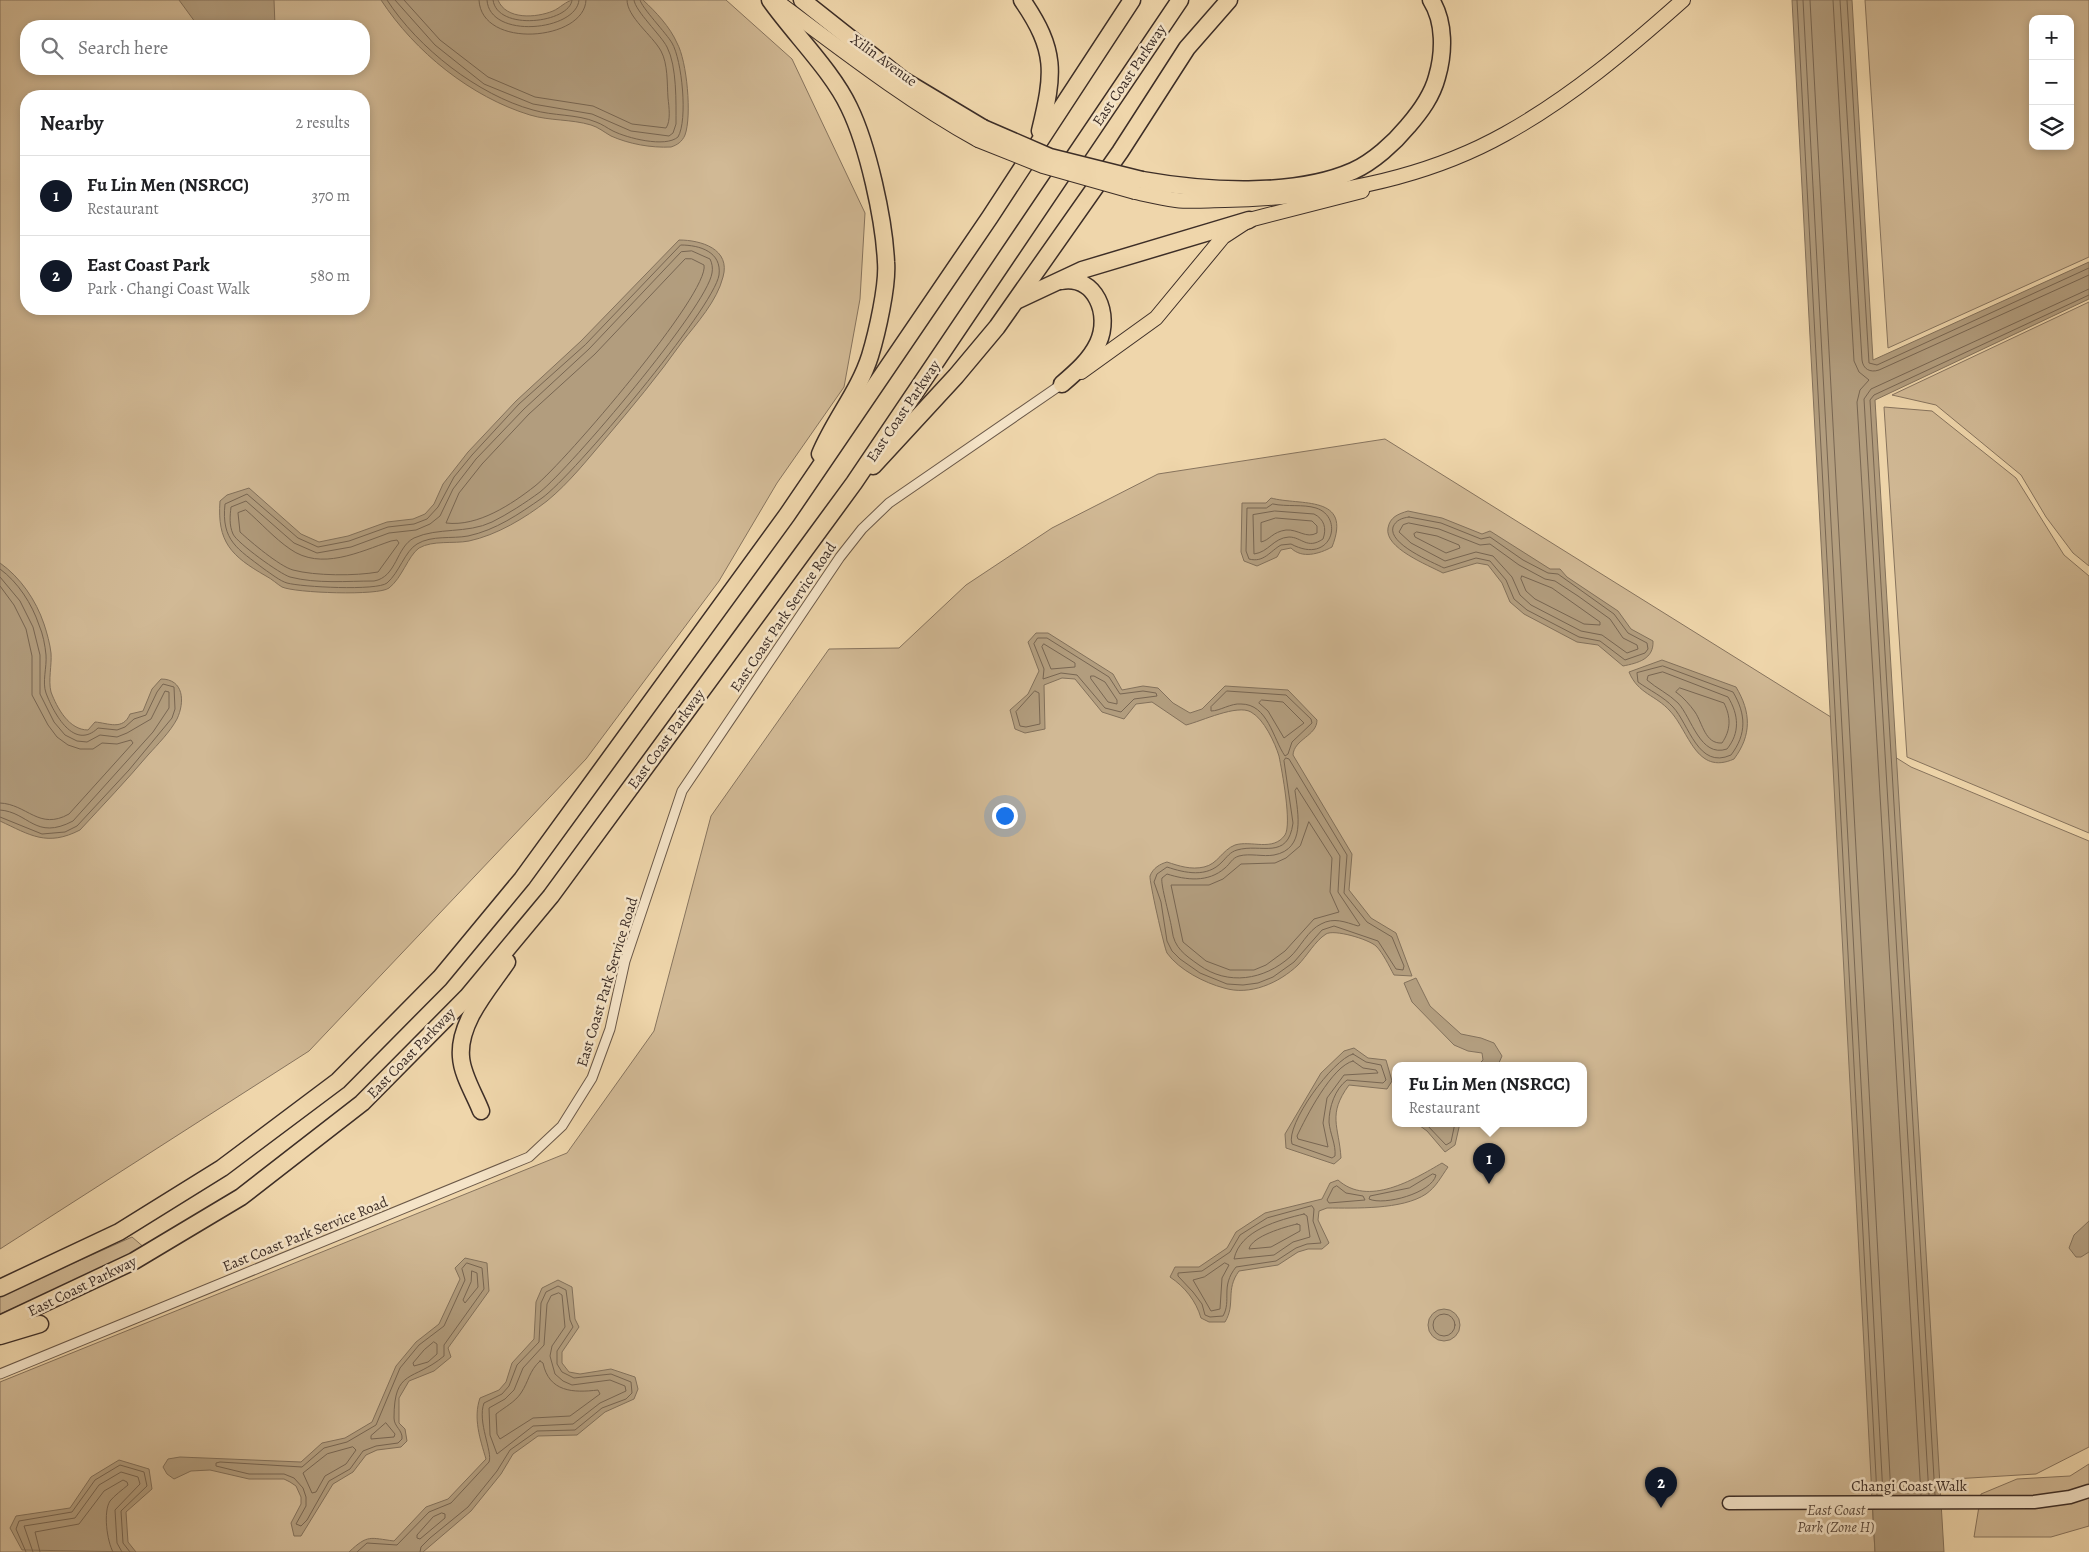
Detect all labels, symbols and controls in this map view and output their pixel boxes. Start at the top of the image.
map controls [2029,15,2074,150]
button: + [2029,15,2074,60]
search box [20,20,370,75]
street label: East Coast Parkway [1087,20,1171,130]
street label: Xilin Avenue [847,29,922,91]
icon: search [38,34,66,62]
text: Search here [78,35,168,61]
button: − [2029,60,2074,105]
button: layers [2029,105,2074,150]
text: Nearby [40,109,103,137]
text: 2 results [295,112,350,134]
text: Fu Lin Men (NSRCC) [87,172,249,198]
text: 1 [53,185,59,207]
text: 370 m [312,185,350,207]
text: Restaurant [87,198,159,220]
text: East Coast Park [87,252,210,278]
text: 2 [52,265,60,287]
text: 580 m [310,265,350,287]
text: Park · Changi Coast Walk [87,278,250,300]
street label: East Coast Parkway [861,356,945,466]
street label: East Coast Park Service Road [725,537,841,696]
street label: East Coast Parkway [623,685,709,793]
your location [992,803,1018,829]
street label: East Coast Park Service Road [572,894,643,1069]
street label: East Coast Parkway [363,1003,460,1103]
popup [1392,1062,1587,1127]
text: Fu Lin Men (NSRCC) [1408,1071,1571,1097]
text: Restaurant [1408,1097,1480,1119]
pin: 1 [1473,1143,1505,1184]
street label: East Coast Park Service Road [219,1191,391,1276]
street label: East Coast Parkway [24,1251,140,1321]
pin: 2 [1645,1467,1677,1508]
street label: Changi Coast Walk [1851,1476,1967,1496]
park label: East Coast Park (Zone H) [1797,1500,1875,1537]

